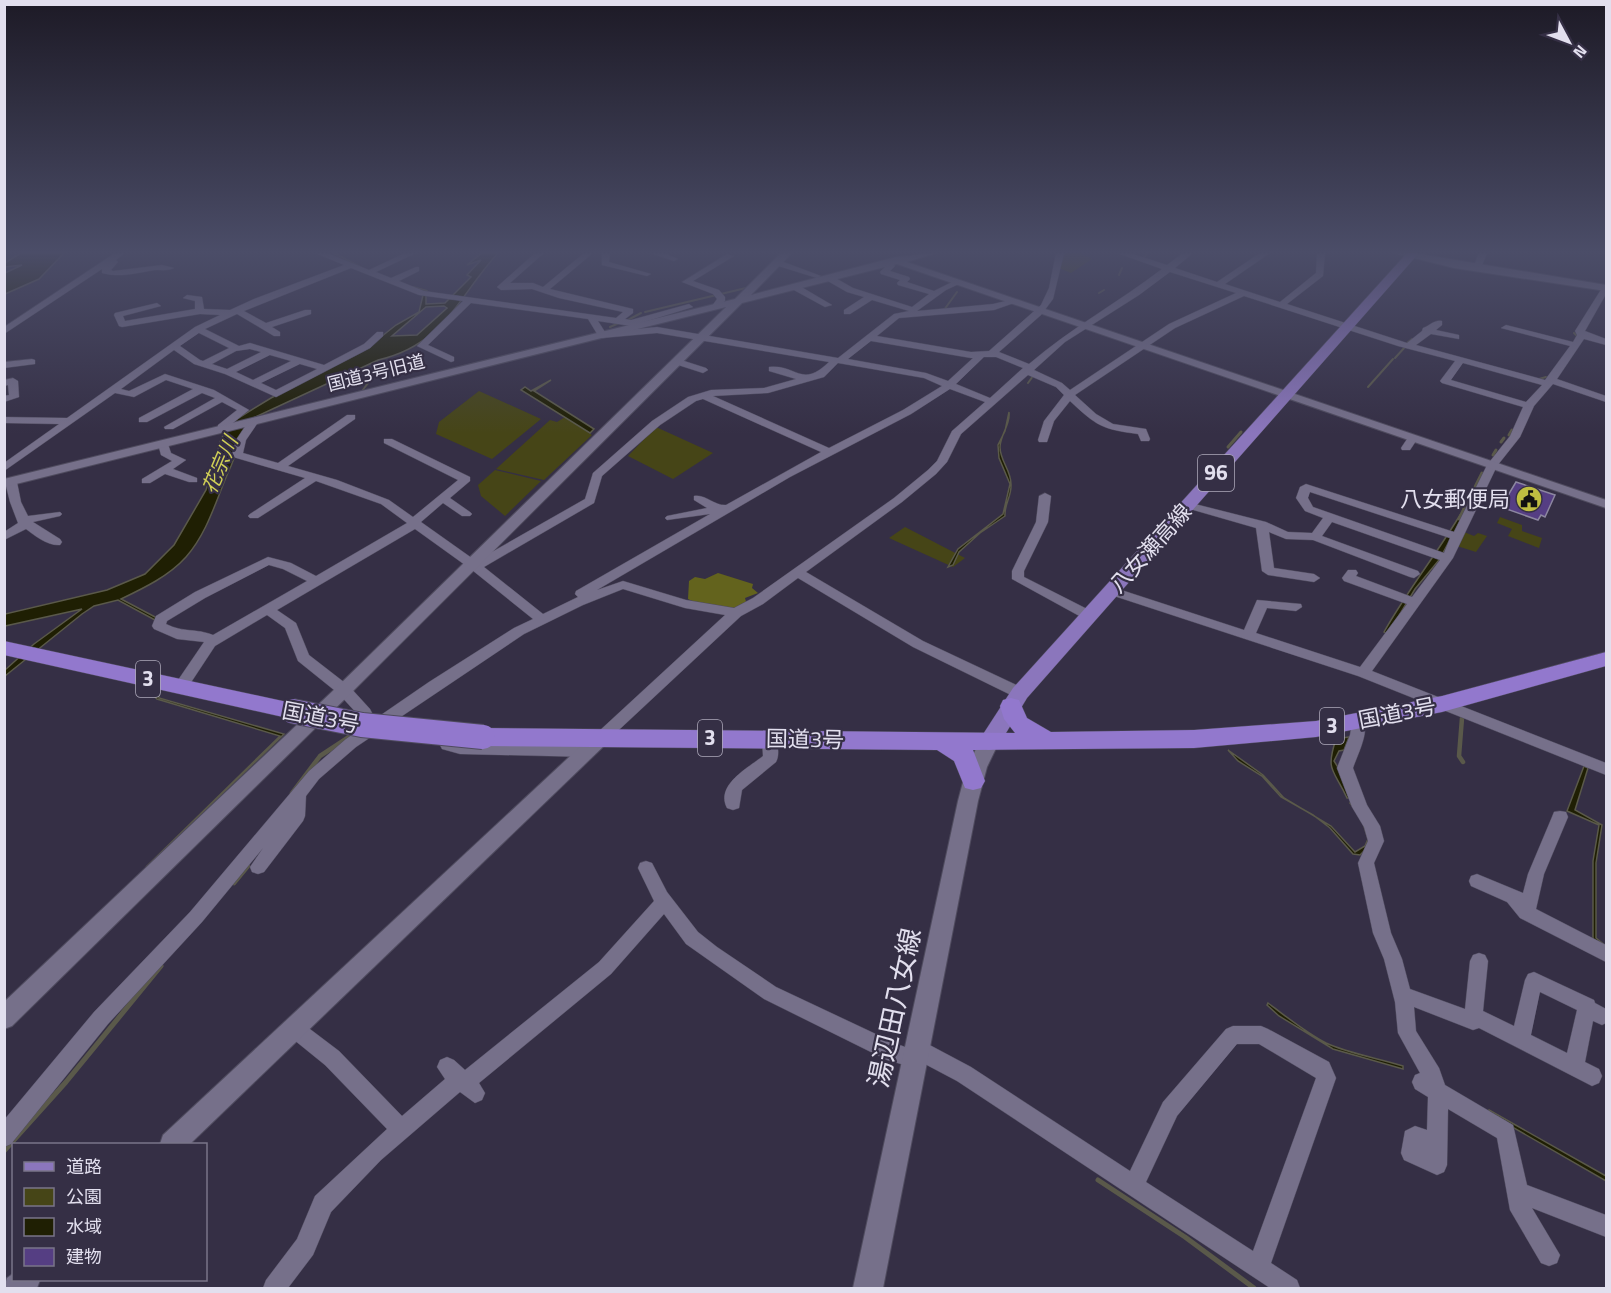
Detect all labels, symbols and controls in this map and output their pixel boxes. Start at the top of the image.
north arrow [1539,12,1599,72]
text: N [1568,40,1593,64]
street label: 国道3号旧道 [324,347,428,398]
water label: 花宗川 [194,429,246,498]
road number: 96 [1198,455,1234,491]
place label: 八女郵便局 [1400,482,1510,516]
public building icon: 八女郵便局 [1514,484,1544,514]
street label: 八女瀬高線 [1101,496,1199,600]
road number: 3 [136,661,160,697]
street label: 国道3号 [1355,689,1439,737]
street label: 国道3号 [279,693,363,741]
road number: 3 [1320,708,1344,744]
road number: 3 [698,720,722,756]
street label: 国道3号 [766,721,844,757]
street label: 湯辺田八女線 [857,924,930,1091]
legend [12,1143,207,1281]
text: 道路 [66,1153,102,1180]
text: 公園 [66,1183,102,1210]
text: 水域 [66,1213,102,1240]
text: 建物 [66,1243,102,1270]

